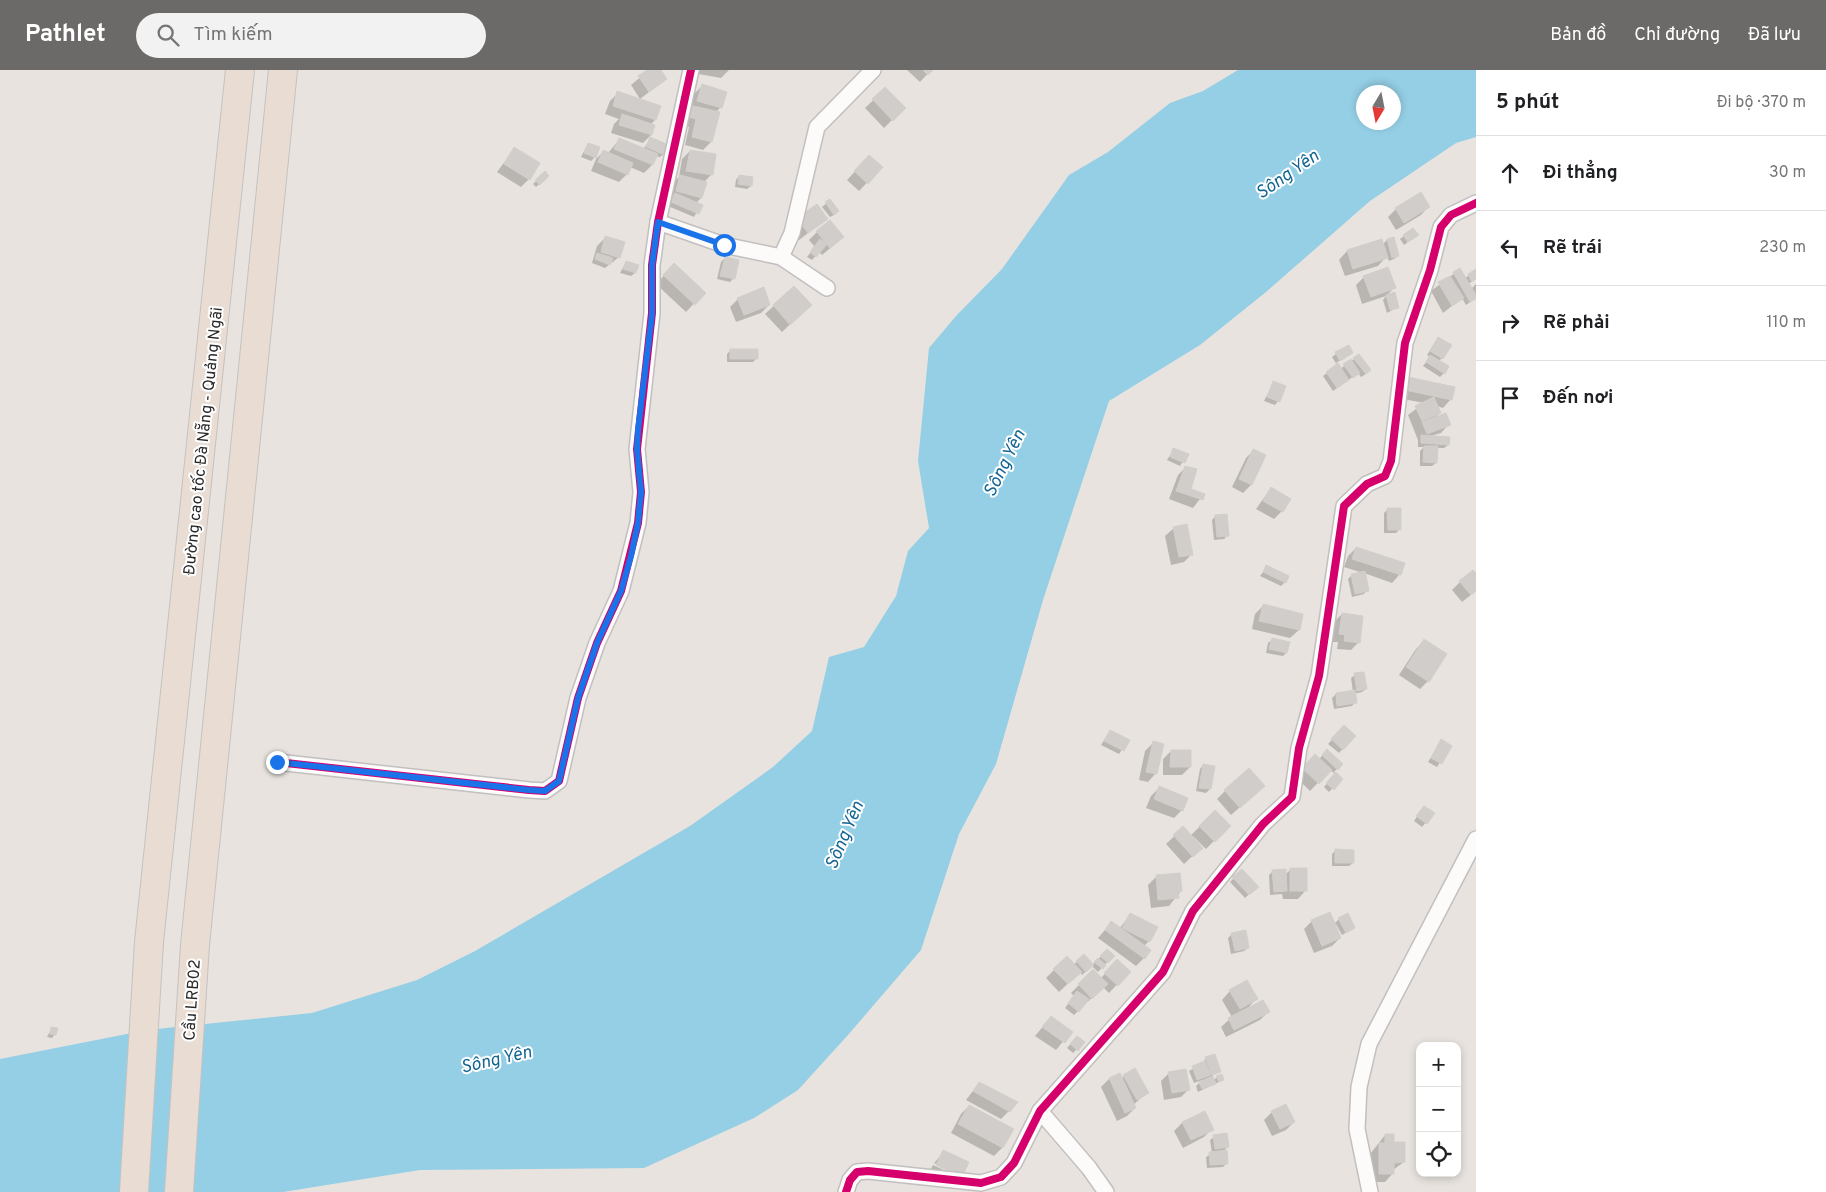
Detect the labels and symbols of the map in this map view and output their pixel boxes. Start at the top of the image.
north arrow [1356,85,1401,130]
water label: Sông Yên [1252,145,1324,205]
route start [713,234,736,257]
street label: Đường cao tốc Đà Nẵng - Quảng Ngãi [177,306,228,576]
water label: Sông Yên [979,426,1032,501]
route end [266,751,289,774]
water label: Sông Yên [821,798,870,873]
street label: Cầu LRB02 [179,959,206,1042]
water label: Sông Yên [459,1041,534,1080]

